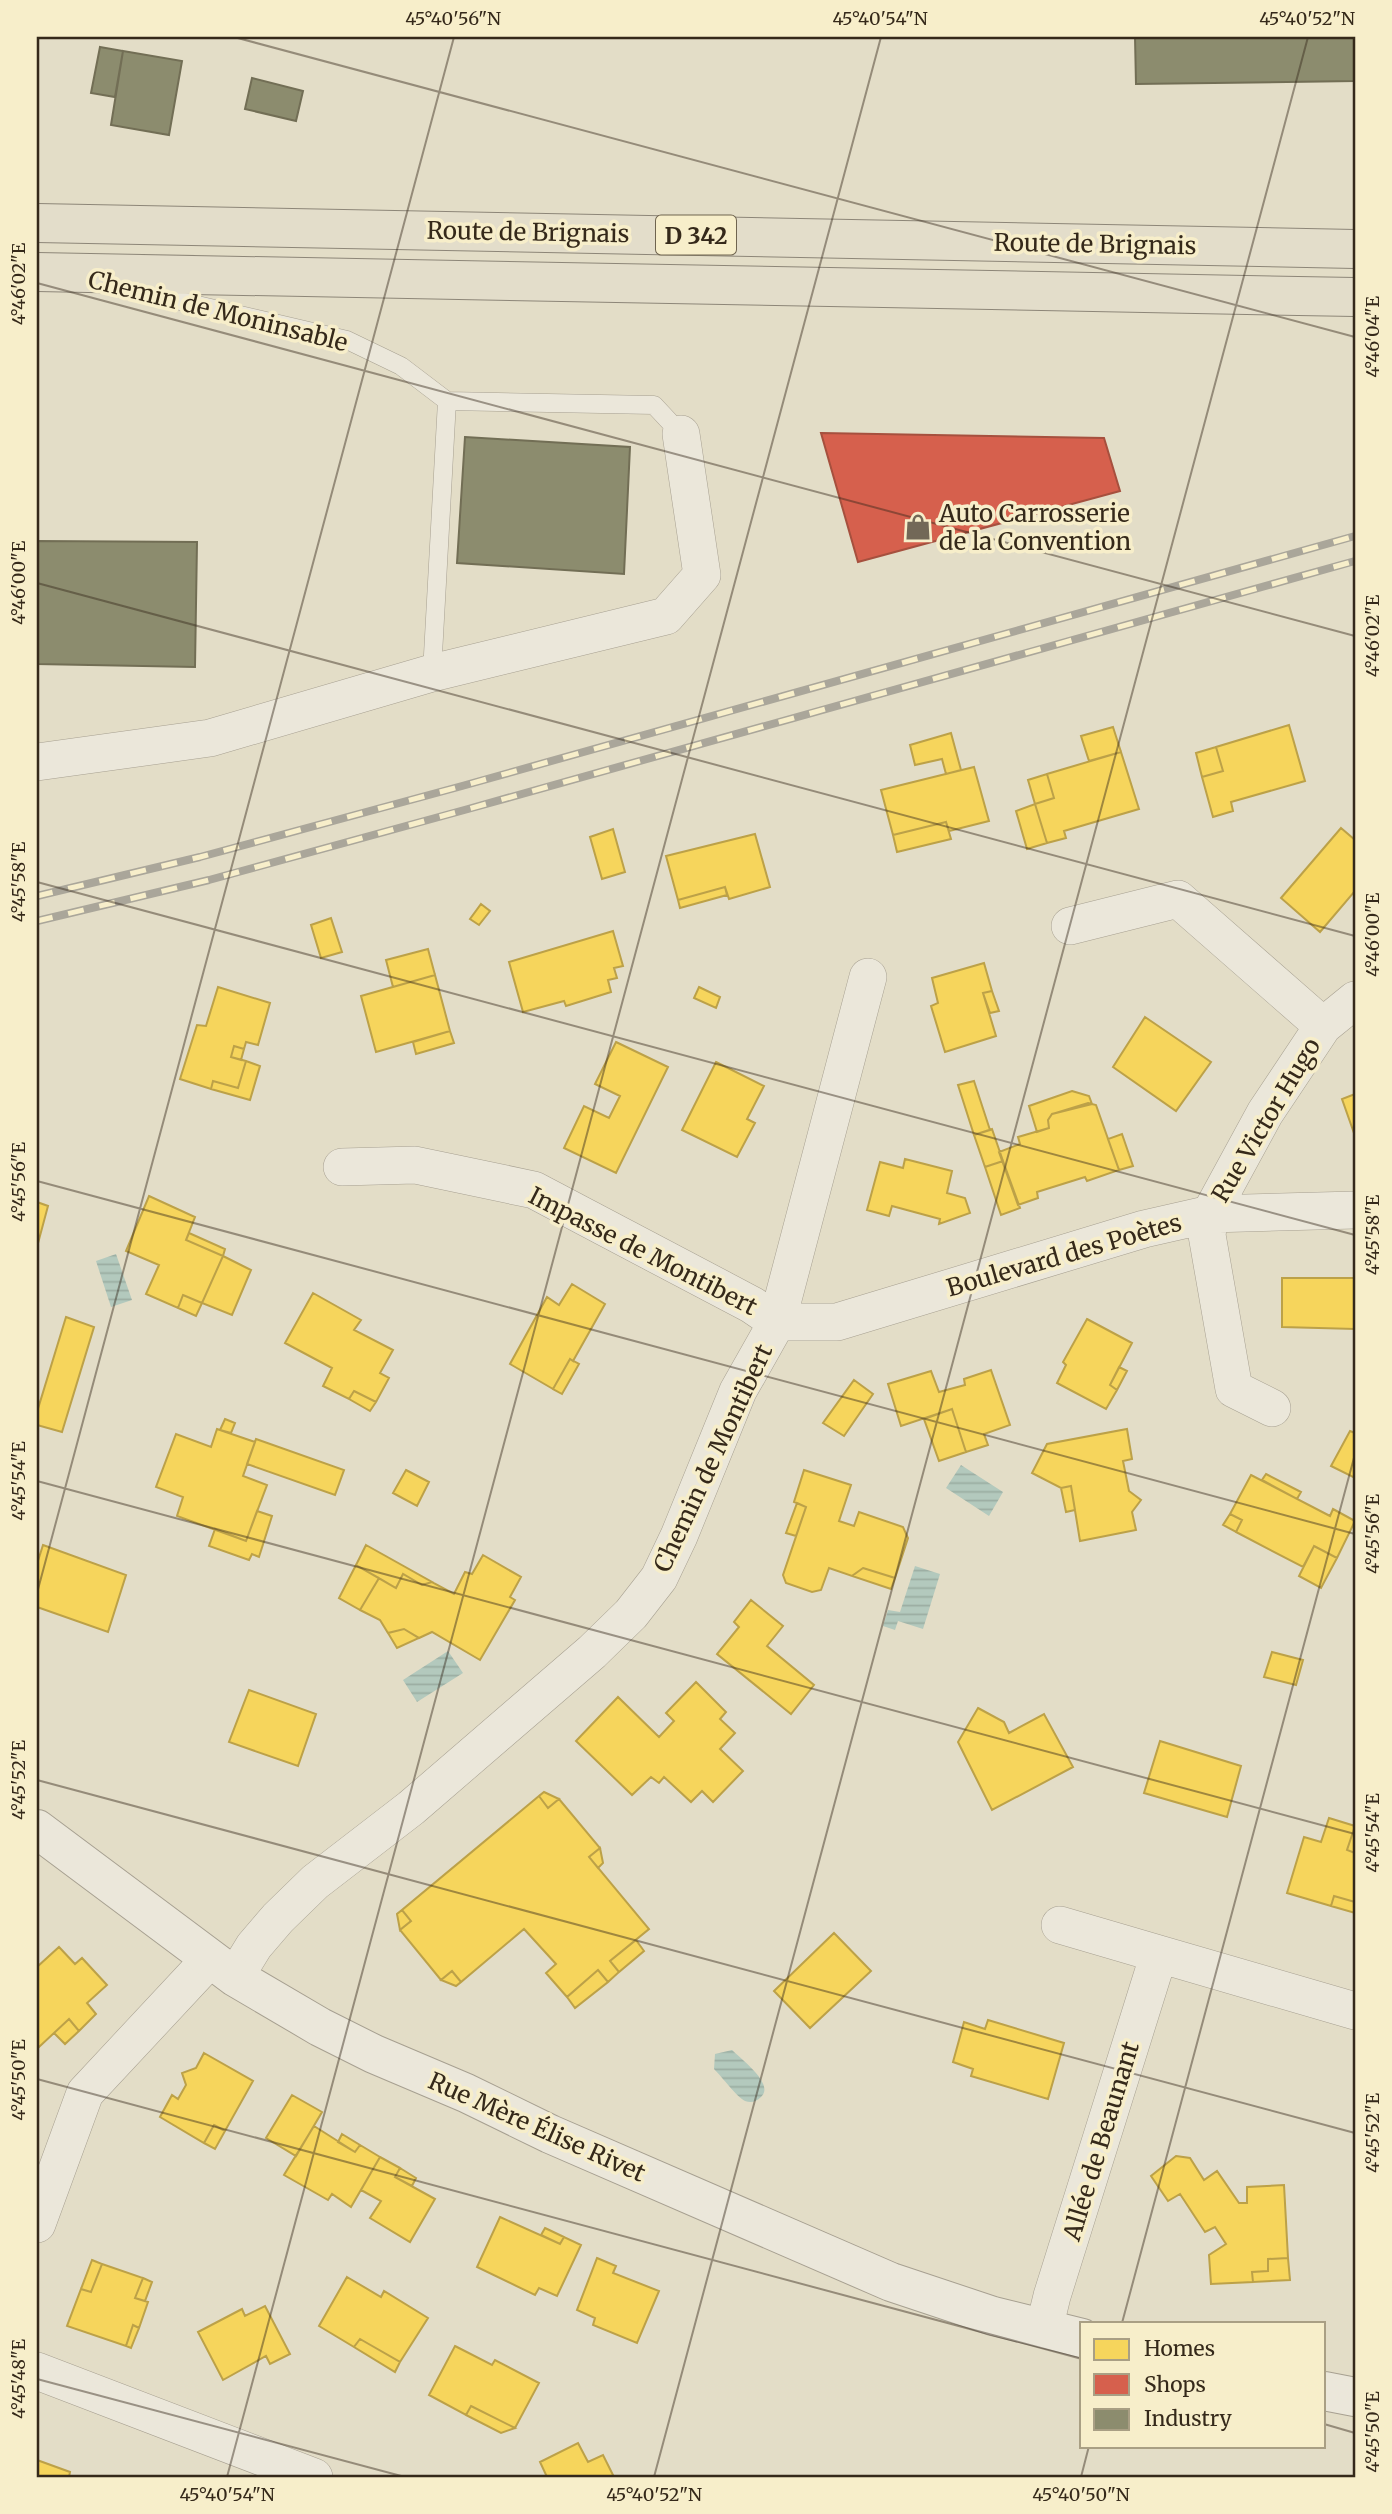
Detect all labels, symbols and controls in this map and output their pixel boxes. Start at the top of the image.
text: 45°40'56"N [405,7,501,30]
text: 45°40'54"N [832,7,928,30]
text: 45°40'52"N [1259,7,1355,30]
street label: Route de Brignais [426,215,630,249]
road number: D 342 [656,216,736,254]
street label: Route de Brignais [993,227,1197,261]
text: 4°46'02"E [7,242,30,325]
street label: Chemin de Moninsable [85,264,351,358]
text: 4°46'04"E [1361,296,1384,378]
place label: Auto Carrosserie de la Convention [938,498,1131,557]
shop icon: Auto Carrosserie de la Convention [903,512,933,542]
text: 4°46'00"E [7,540,30,625]
text: 4°46'02"E [1361,594,1384,677]
text: 4°45'58"E [7,841,30,922]
text: 4°46'00"E [1361,892,1384,977]
street label: Rue Victor Hugo [1205,1032,1327,1208]
text: 4°45'56"E [7,1142,30,1222]
street label: Impasse de Montibert [523,1180,763,1322]
text: 4°45'58"E [1361,1194,1384,1275]
street label: Boulevard des Poètes [943,1207,1185,1303]
street label: Chemin de Montibert [647,1339,780,1577]
text: 4°45'54"E [7,1441,30,1521]
text: 4°45'56"E [1361,1494,1384,1574]
text: 4°45'52"E [7,1740,30,1820]
text: 4°45'54"E [1361,1793,1384,1873]
street label: Allée de Beaunant [1056,2037,1146,2245]
text: 4°45'50"E [7,2039,30,2121]
street label: Rue Mère Élise Rivet [424,2064,651,2189]
text: 4°45'52"E [1361,2093,1384,2173]
legend [1080,2322,1326,2448]
text: Homes [1144,2335,1215,2362]
text: 4°45'48"E [7,2338,30,2419]
text: Shops [1144,2371,1206,2398]
text: 4°45'50"E [1361,2391,1384,2473]
text: Industry [1144,2405,1233,2432]
text: 45°40'54"N [179,2483,275,2506]
text: 45°40'52"N [606,2483,702,2506]
text: 45°40'50"N [1032,2483,1130,2506]

